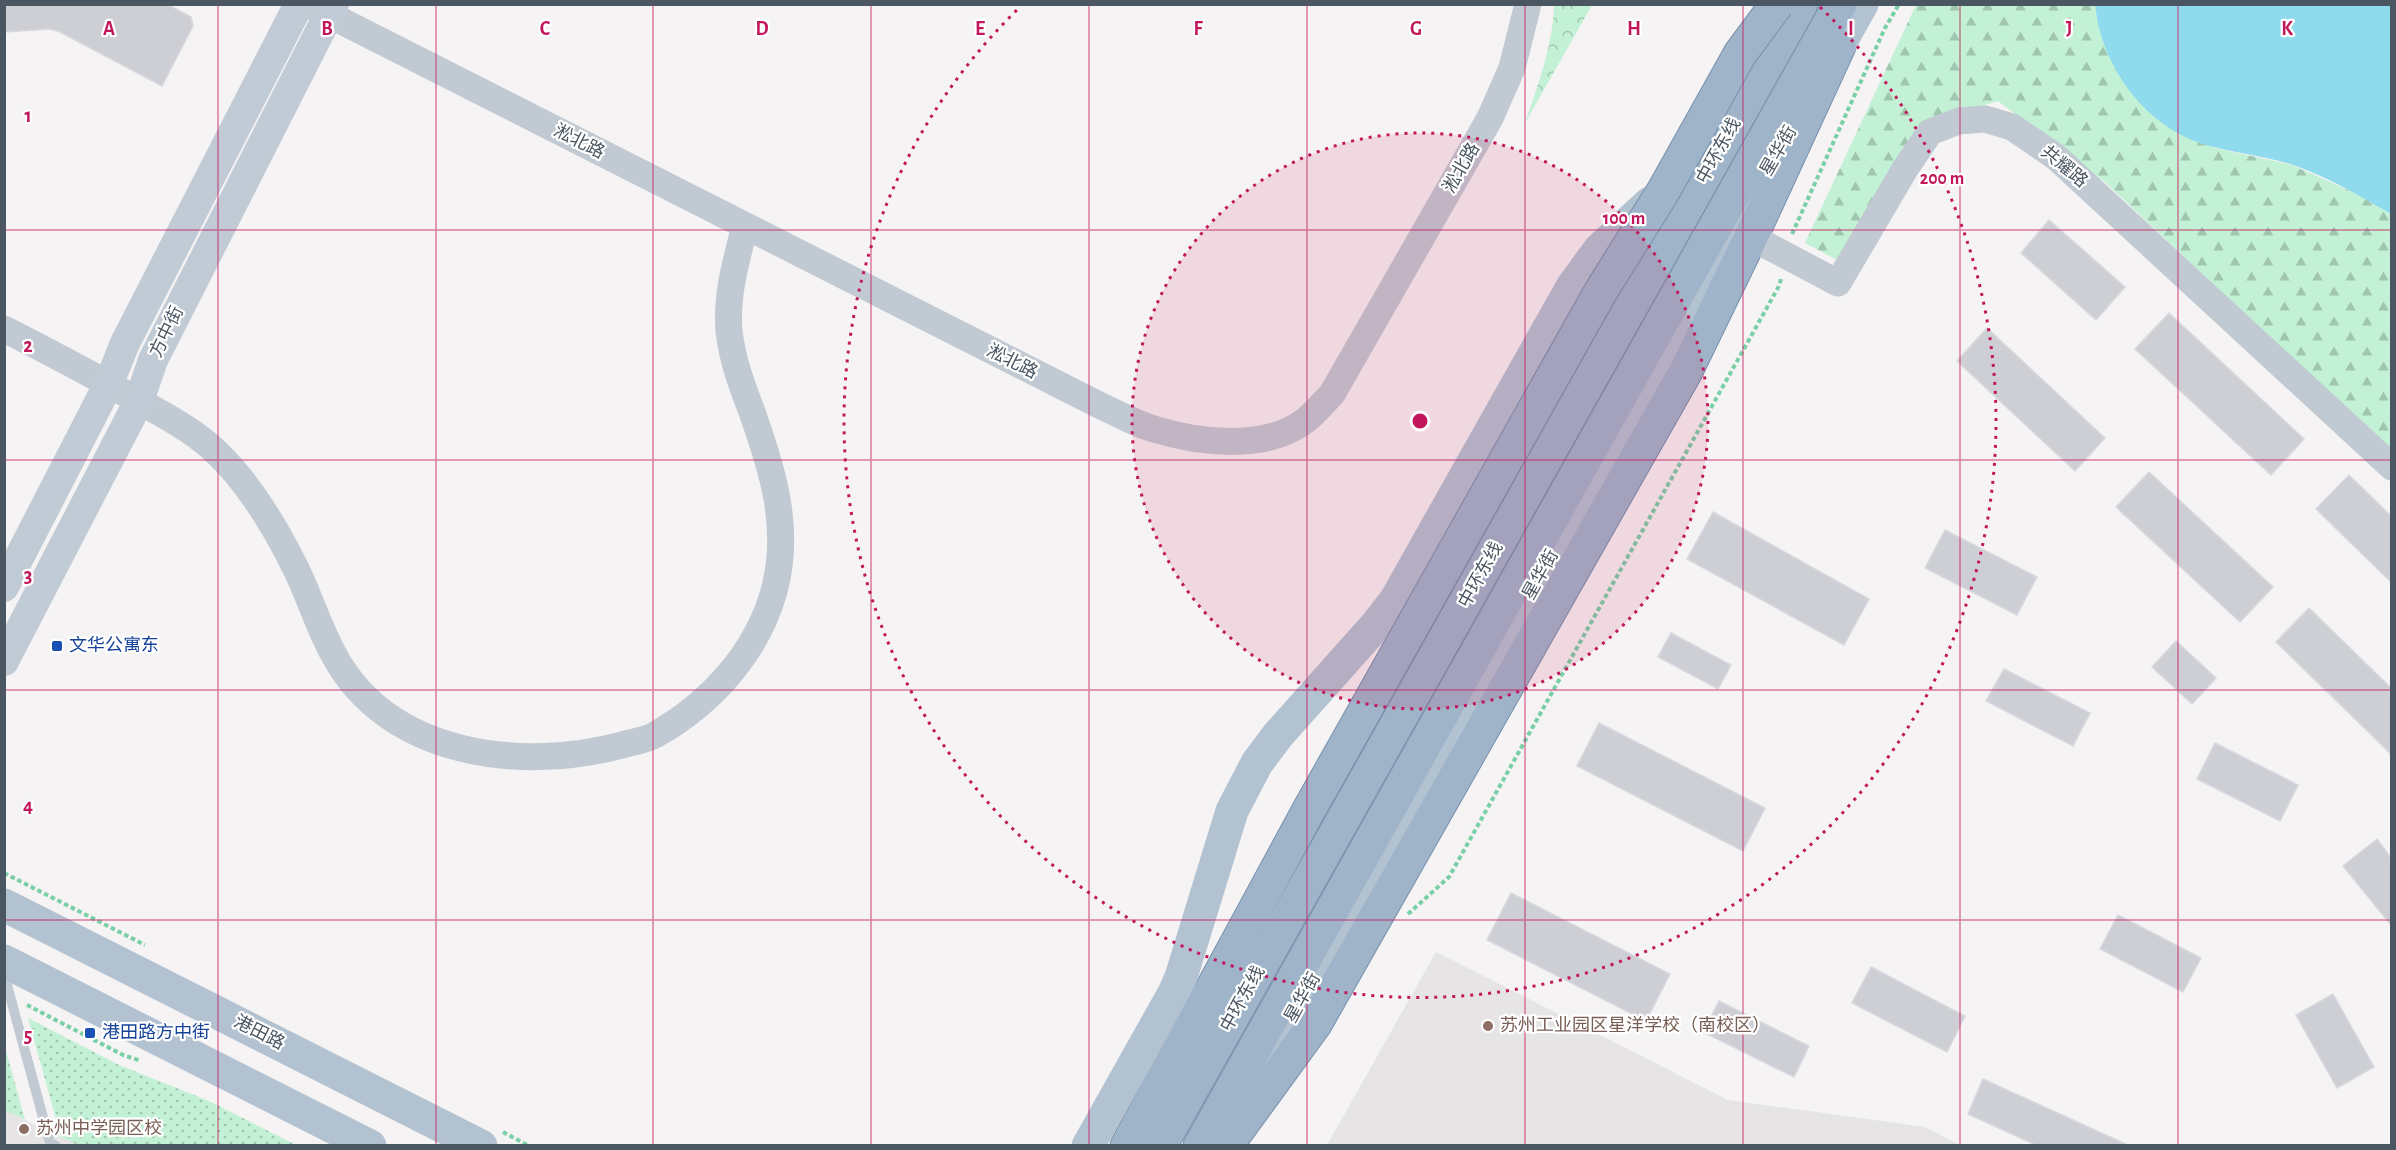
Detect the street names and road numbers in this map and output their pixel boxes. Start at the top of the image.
street label: 中环东线 [1692,114,1744,187]
street label: 淞北路 [551,120,608,162]
street label: 星华街 [1756,122,1800,179]
street label: 淞北路 [1439,139,1483,196]
street label: 共耀路 [2038,141,2092,191]
street label: 方中街 [145,303,187,360]
street label: 淞北路 [984,340,1041,382]
street label: 中环东线 [1454,538,1506,611]
street label: 星华街 [1518,546,1562,603]
street label: 中环东线 [1216,962,1268,1035]
street label: 星华街 [1280,969,1324,1026]
street label: 港田路 [231,1011,288,1053]

